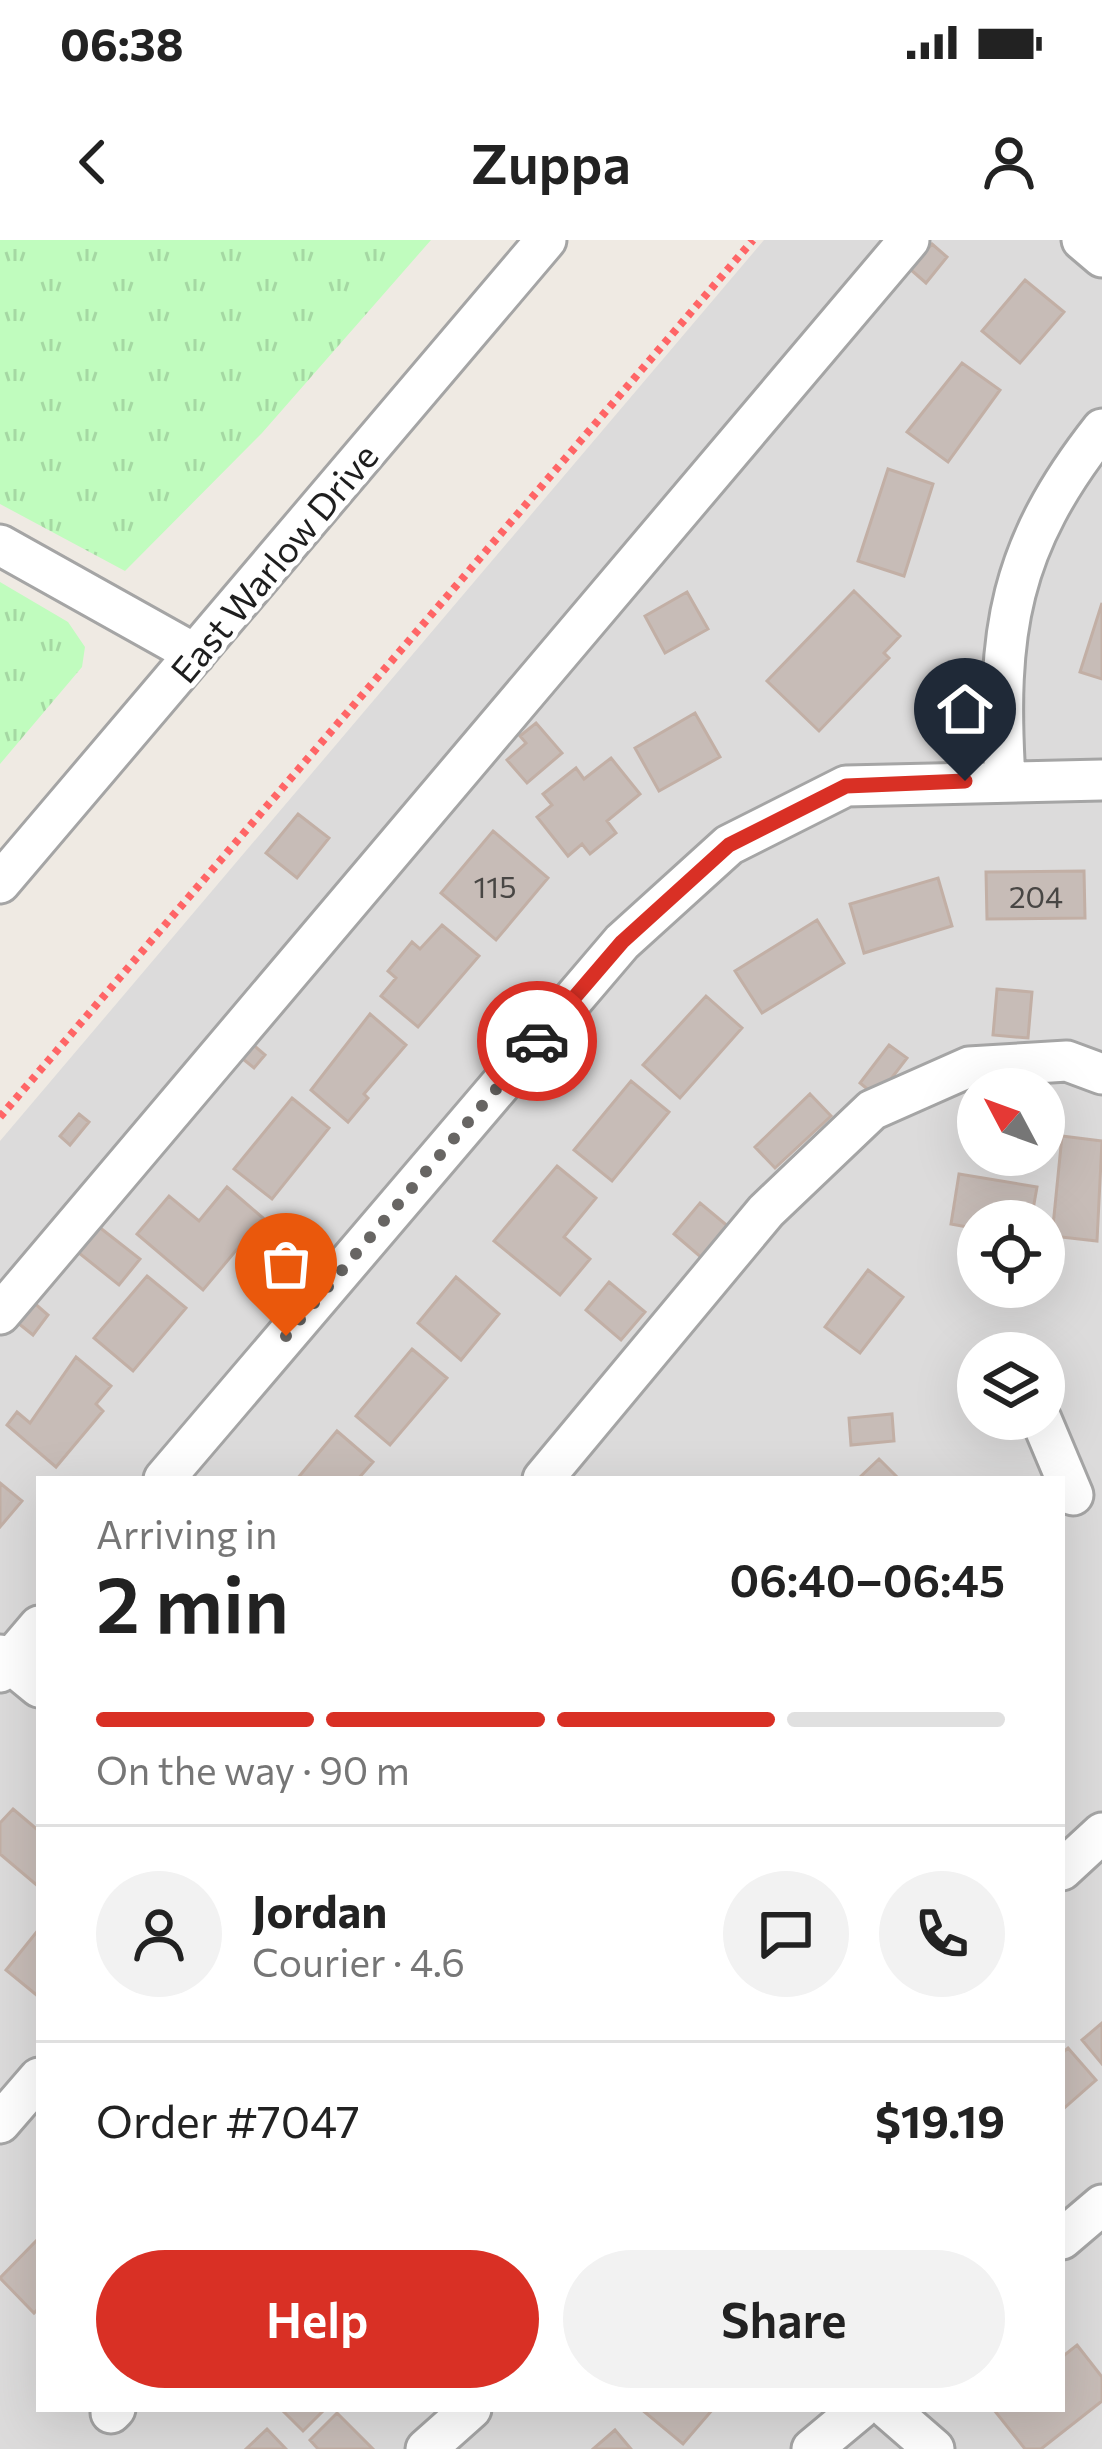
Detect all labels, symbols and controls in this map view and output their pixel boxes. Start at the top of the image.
text: 06:38 [60,15,184,70]
icon: back [60,129,126,195]
text: Zuppa [471,129,631,195]
icon: person [976,129,1042,195]
street label: East Warlow Drive [160,433,386,691]
pin [914,658,1016,781]
icon: home [932,676,998,742]
house number: 115 [474,867,516,904]
house number: 204 [1009,877,1063,914]
courier [477,981,597,1101]
icon: car [504,1008,570,1074]
north arrow [957,1068,1065,1176]
map controls [957,1068,1065,1440]
button: locate [957,1200,1065,1308]
pin [235,1213,337,1336]
icon: bag [253,1231,319,1297]
button: layers [957,1332,1065,1440]
text: Arriving in [96,1509,277,1557]
text: 06:40–06:45 [730,1551,1005,1606]
text: 2 min [96,1554,289,1649]
text: On the way · 90 m [96,1745,410,1793]
button: person [96,1871,222,1997]
button: chat [723,1871,849,1997]
button: phone [879,1871,1005,1997]
text: Jordan [252,1882,387,1937]
text: Courier · 4.6 [252,1937,465,1985]
text: Order #7047 [96,2092,360,2147]
text: $19.19 [875,2092,1005,2147]
button: Help [96,2250,539,2388]
button: Share [563,2250,1005,2388]

